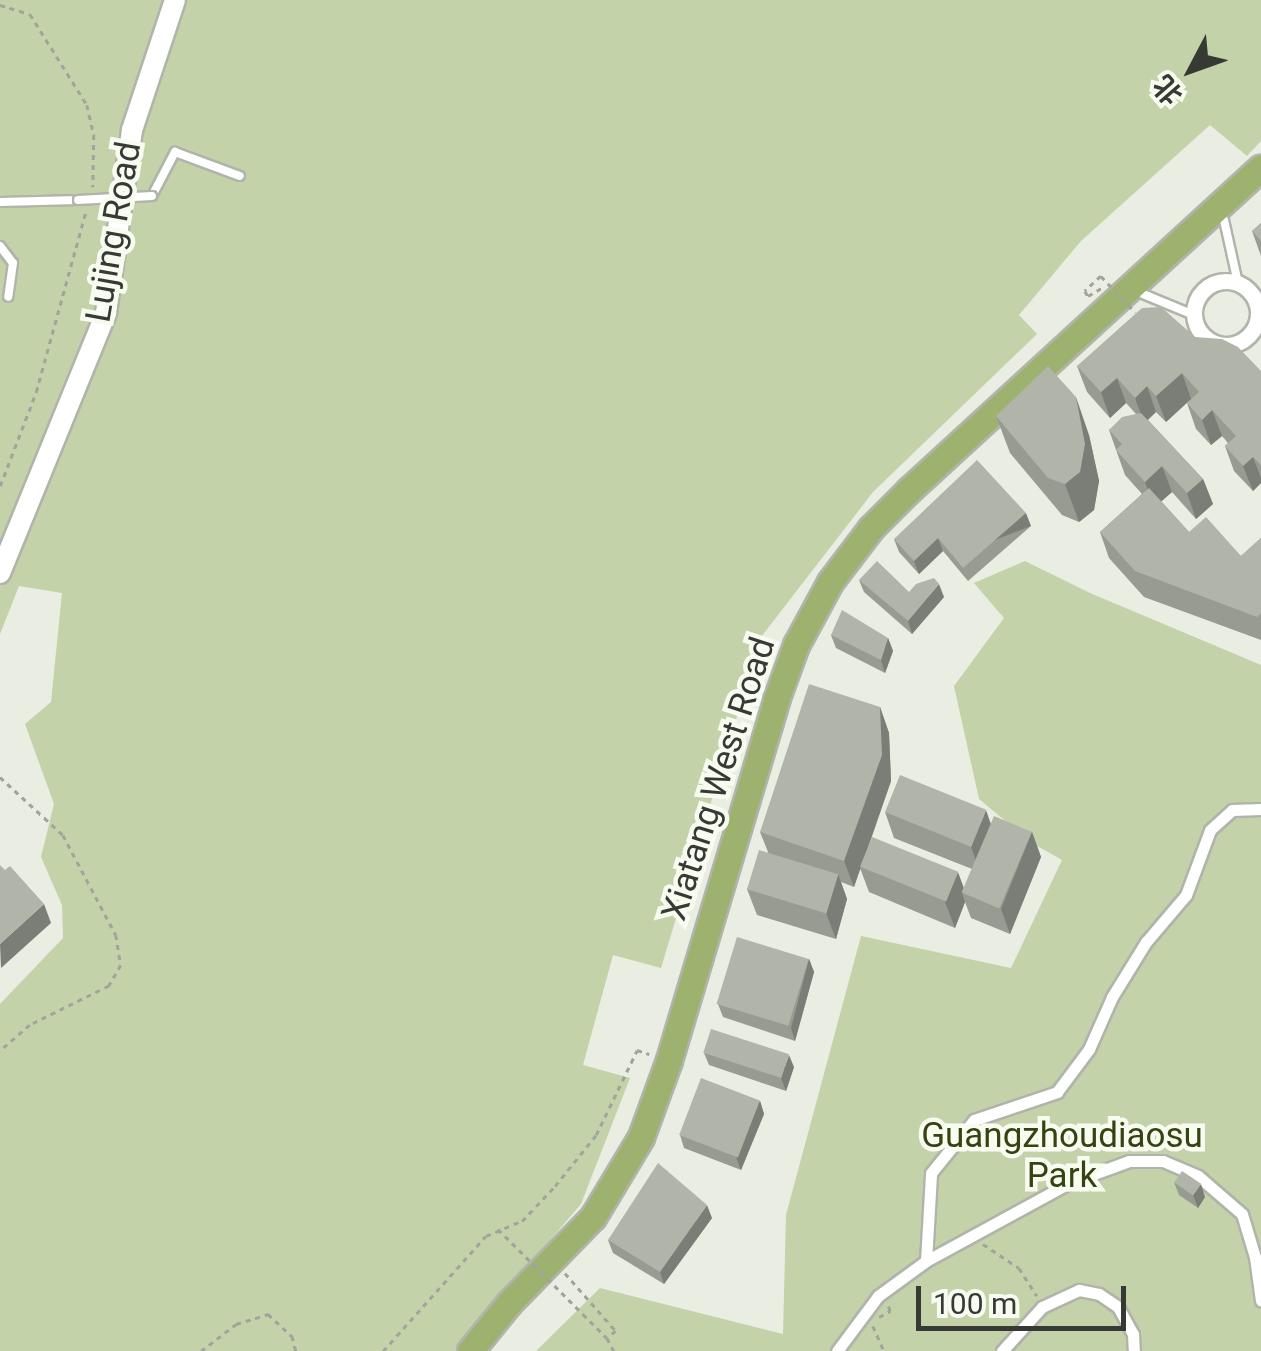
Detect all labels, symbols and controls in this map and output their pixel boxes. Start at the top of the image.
north arrow [1141,20,1241,120]
text: 北 [1146,69,1190,111]
street label: Lujing Road [77,139,151,325]
street label: Xiatang West Road [653,632,785,926]
park label: Guangzhoudiaosu Park [921,1115,1203,1197]
scale bar [921,1266,1131,1328]
text: 100 m [933,1286,1017,1321]

